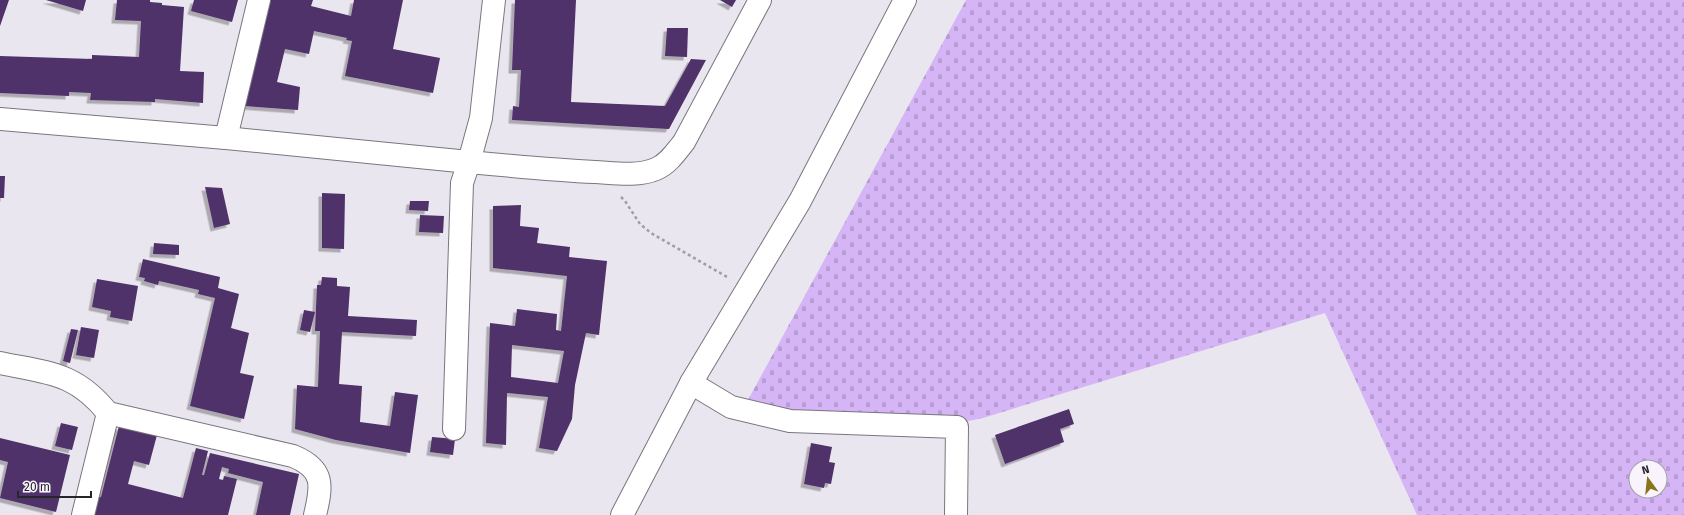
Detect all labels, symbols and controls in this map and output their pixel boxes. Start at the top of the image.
north arrow [1628,459,1668,499]
text: N [1640,463,1651,477]
scale bar [18,473,91,499]
text: 20 m [24,480,50,494]

